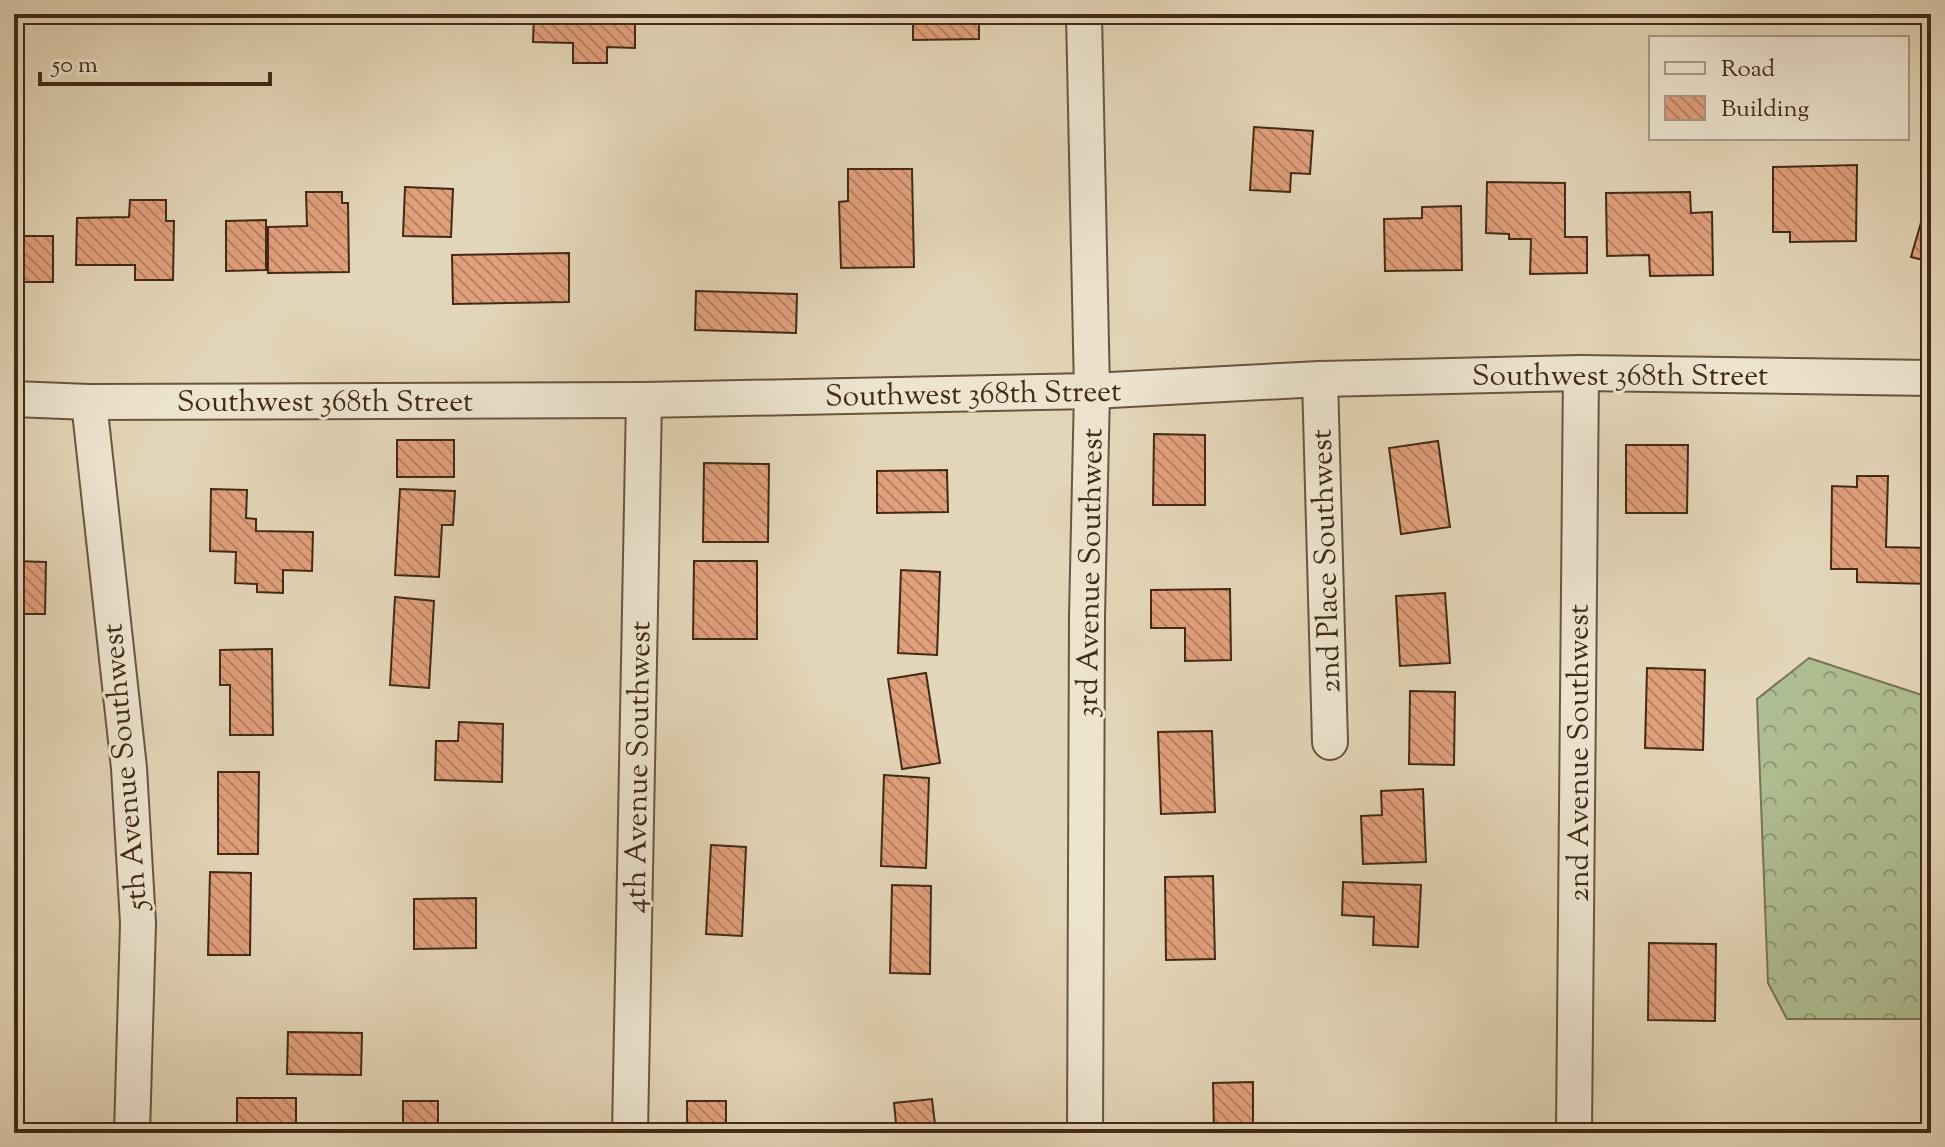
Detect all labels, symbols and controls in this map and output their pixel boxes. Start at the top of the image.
scale bar [40,36,270,86]
legend [1649,36,1909,140]
text: 50 m [50,49,98,83]
text: Road [1721,53,1775,87]
text: Building [1721,93,1810,127]
street label: Southwest 368th Street [1472,356,1768,399]
street label: Southwest 368th Street [824,371,1122,420]
street label: Southwest 368th Street [177,382,473,425]
street label: 3rd Avenue Southwest [1067,428,1116,718]
street label: 2nd Place Southwest [1301,428,1354,694]
street label: 2nd Avenue Southwest [1559,604,1602,902]
street label: 4th Avenue Southwest [615,620,664,914]
street label: 5th Avenue Southwest [93,622,161,914]

